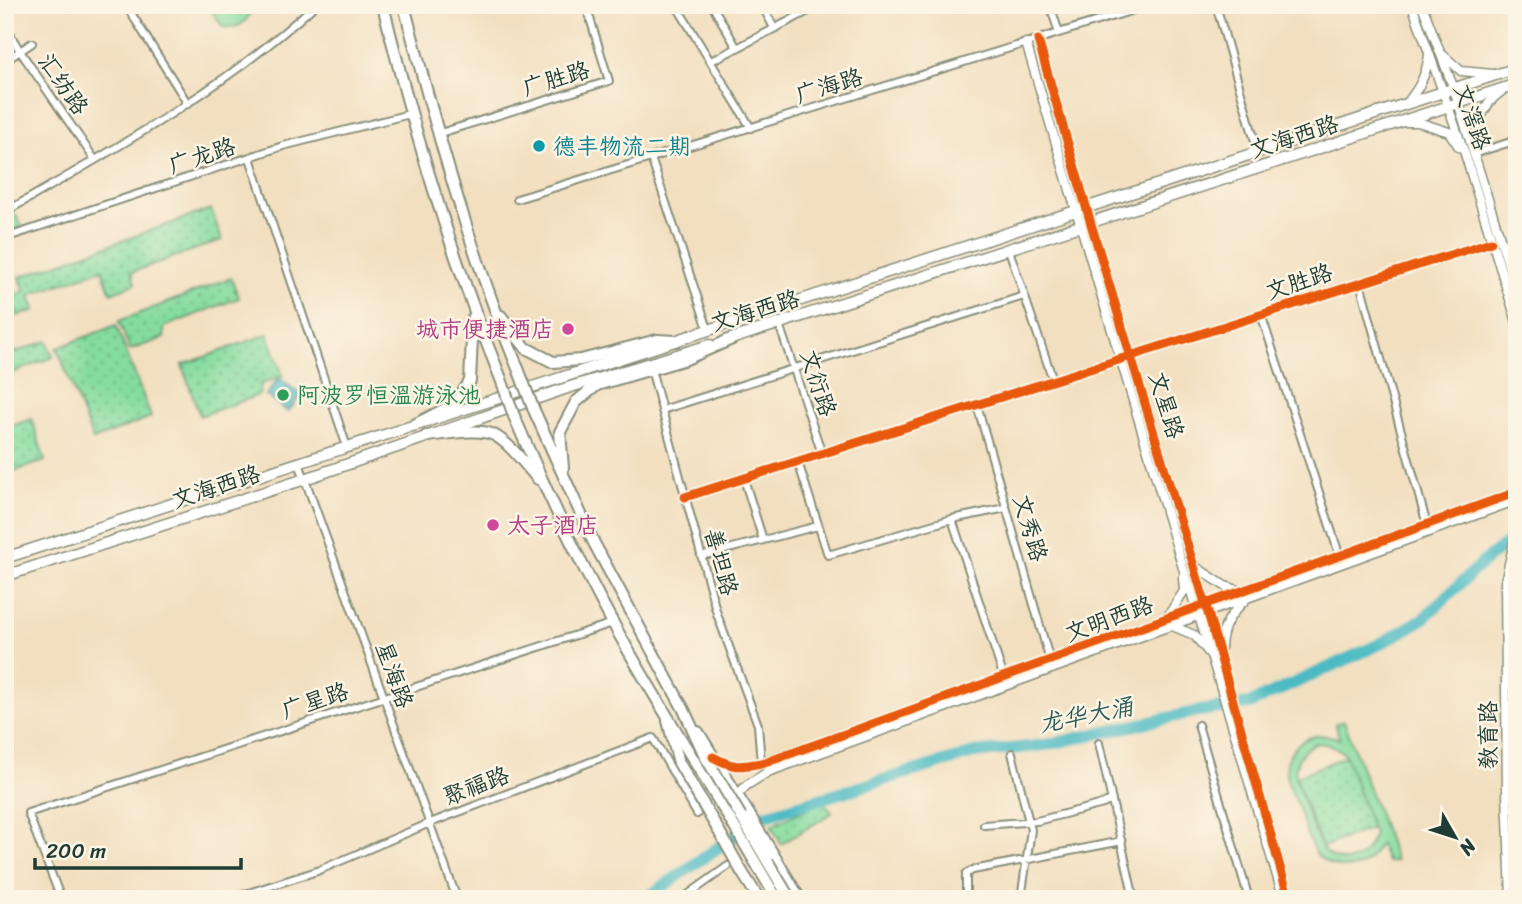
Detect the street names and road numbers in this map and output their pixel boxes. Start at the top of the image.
street label: 汇纺路 [26,44,100,124]
street label: 广胜路 [517,49,595,109]
street label: 广海路 [790,56,868,116]
street label: 文滘路 [1441,78,1503,156]
street label: 文海西路 [1244,103,1344,171]
street label: 广龙路 [163,126,241,186]
street label: 文胜路 [1260,252,1338,312]
street label: 文海西路 [705,278,805,344]
street label: 文衍路 [788,344,848,422]
street label: 文星路 [1136,366,1196,444]
street label: 文海西路 [166,453,266,521]
street label: 文秀路 [1001,489,1059,567]
street label: 善坦路 [692,523,750,601]
street label: 文明西路 [1059,584,1159,654]
street label: 星海路 [363,636,425,714]
street label: 广星路 [276,671,354,731]
street label: 教育路 [1468,701,1509,770]
street label: 聚福路 [436,754,516,818]

